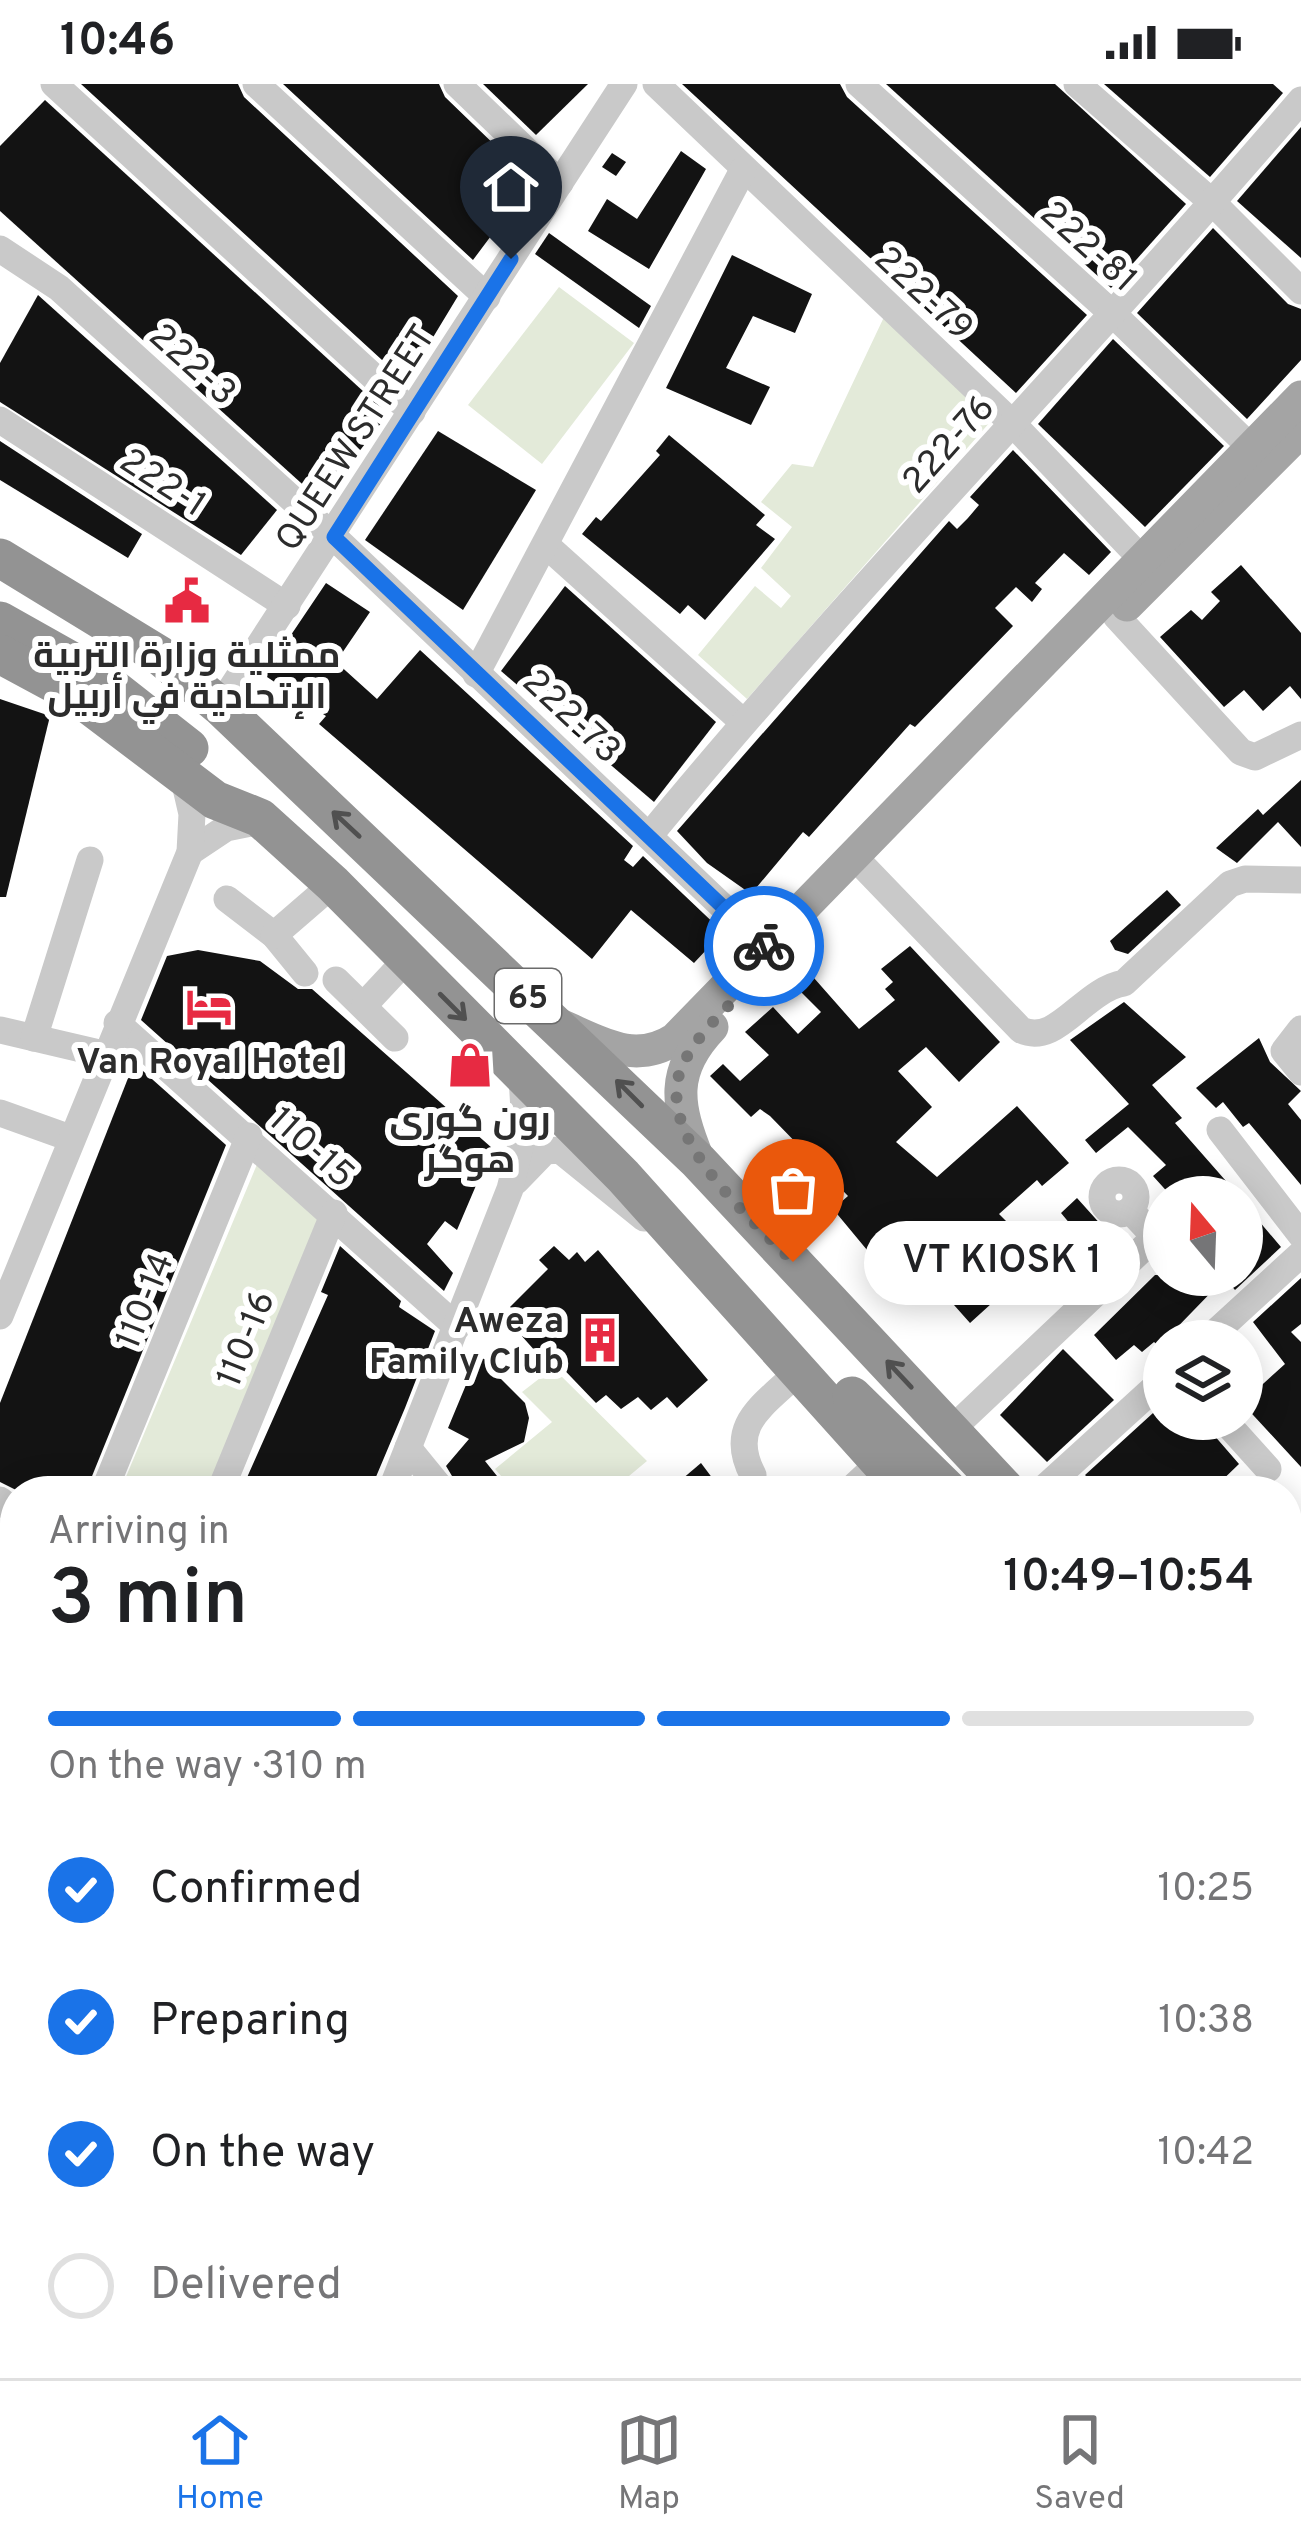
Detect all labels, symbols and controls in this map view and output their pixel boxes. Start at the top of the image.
text: 10:46 [60,14,175,71]
pin [460,136,562,259]
icon: home [478,154,544,220]
street label: 222-81 [1029,192,1146,304]
street label: 222-79 [863,238,981,352]
street label: 222-3 [138,315,245,417]
street label: QUEEW STREET [267,317,448,561]
street label: 222-76 [894,387,1006,505]
street label: 222-1 [110,439,214,529]
public building icon: ممثلية وزارة التربية الإتحادية في أربيل [162,576,212,626]
place label: ممثلية وزارة التربية الإتحادية في أربيل [33,635,341,725]
street label: 222-73 [511,661,629,775]
one-way arrow [332,811,362,839]
courier [704,886,824,1006]
icon: bike [731,913,797,979]
road number: 65 [495,969,561,1023]
hotel icon: Van Royal Hotel [184,982,234,1032]
one-way arrow [438,991,468,1021]
shop icon: رون گوری هوگر [445,1040,495,1090]
place label: Van Royal Hotel [76,1041,342,1087]
one-way arrow [614,1079,644,1109]
street label: 110-15 [258,1098,363,1200]
place label: رون گوری هوگر [389,1099,551,1186]
pin [742,1139,844,1262]
icon: bag [760,1157,826,1223]
north arrow [1143,1176,1263,1296]
map controls [1143,1176,1263,1440]
callout: VT KIOSK 1 [865,1220,1141,1304]
text: VT KIOSK 1 [902,1238,1102,1287]
street label: 110-14 [107,1247,187,1356]
street label: 110-16 [208,1285,288,1394]
place label: Aweza Family Club [369,1300,564,1387]
building icon: Aweza Family Club [575,1315,625,1365]
button: layers [1143,1320,1263,1440]
one-way arrow [885,1360,913,1390]
text: Arriving in [48,1509,230,1558]
text: 10:49–10:54 [1003,1550,1254,1607]
text: 3 min [48,1553,248,1652]
text: On the way · 310 m [48,1744,366,1793]
icon: check [48,1857,114,1923]
text: Confirmed [150,1862,362,1919]
text: 10:25 [1158,1866,1254,1915]
icon: check [48,1989,114,2055]
text: Preparing [150,1994,350,2051]
text: 10:38 [1158,1998,1254,2047]
icon: check [48,2121,114,2187]
text: On the way [150,2126,375,2183]
text: 10:42 [1158,2130,1254,2179]
text: Delivered [150,2258,342,2315]
tab: Home [176,2407,264,2521]
tab: Map [616,2407,682,2521]
tab: Saved [1034,2407,1125,2521]

